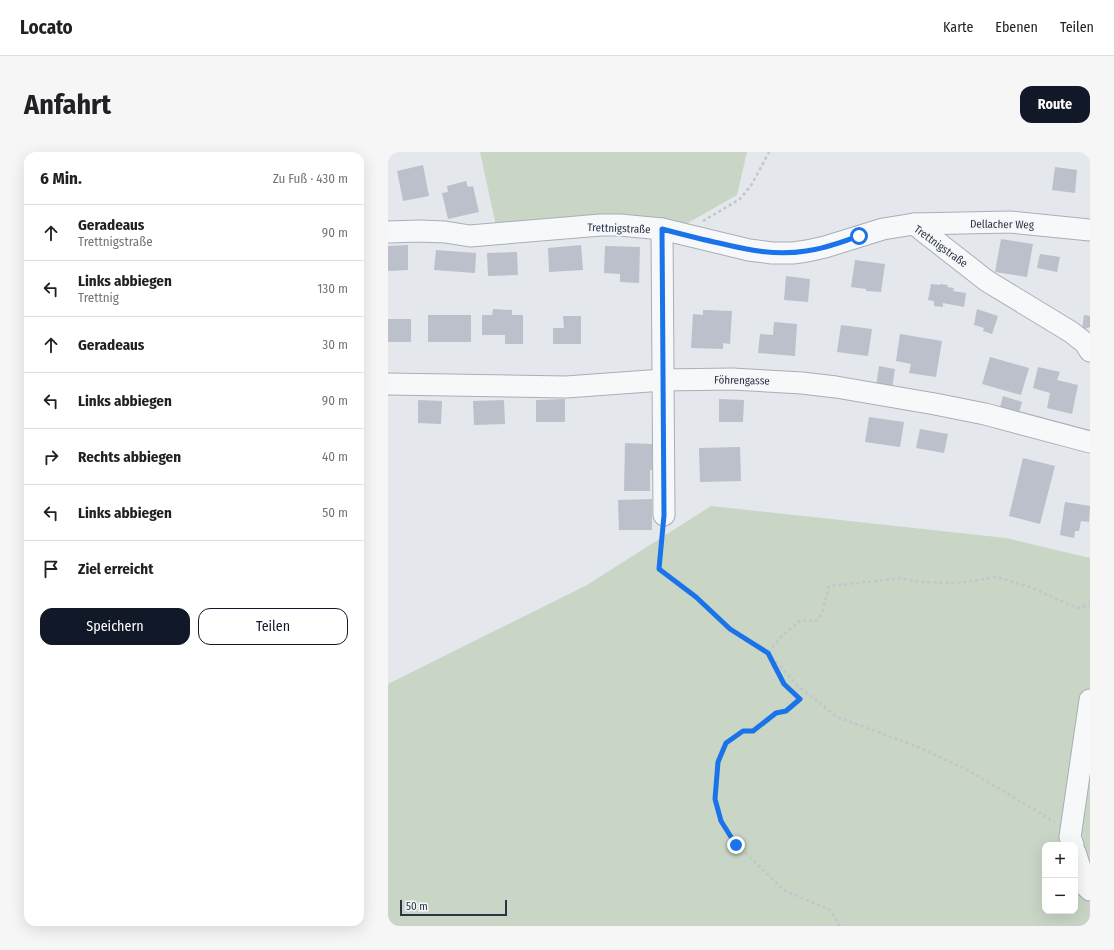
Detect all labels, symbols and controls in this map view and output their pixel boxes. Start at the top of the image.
text: Locato [20,16,73,39]
text: Karte [943,19,973,36]
text: Ebenen [995,19,1038,36]
text: Teilen [1060,19,1094,36]
button: Route [1020,86,1090,123]
text: Anfahrt [24,88,111,121]
text: 6 Min. [40,168,82,189]
text: Zu Fuß · 430 m [273,171,348,186]
text: Geradeaus [78,216,144,234]
street label: Dellacher Weg [970,217,1035,232]
street label: Trettnigstraße [587,221,651,236]
icon: ahead [40,222,62,244]
street label: Trettnigstraße [911,223,970,270]
text: 90 m [322,225,348,240]
route start [850,227,868,245]
text: Trettnigstraße [78,234,153,249]
text: Links abbiegen [78,272,172,290]
icon: left [40,278,62,300]
text: 130 m [317,281,348,296]
text: Trettnig [78,290,119,305]
icon: ahead [40,334,62,356]
text: Geradeaus [78,336,144,354]
text: 30 m [322,337,348,352]
street label: Föhrengasse [714,374,770,387]
icon: left [40,390,62,412]
text: Links abbiegen [78,392,172,410]
text: 90 m [322,393,348,408]
icon: right [40,446,62,468]
text: Rechts abbiegen [78,448,181,466]
text: 40 m [322,449,348,464]
icon: left [40,502,62,524]
text: Links abbiegen [78,504,172,522]
text: 50 m [322,505,348,520]
icon: arrive [40,558,62,580]
text: Ziel erreicht [78,560,153,578]
button: Speichern [40,608,190,645]
button: Teilen [198,608,348,645]
route end [727,836,745,854]
map controls [1042,842,1078,914]
button: + [1042,842,1078,878]
button: − [1042,878,1078,914]
scale bar [400,898,507,917]
text: 50 m [406,900,428,913]

